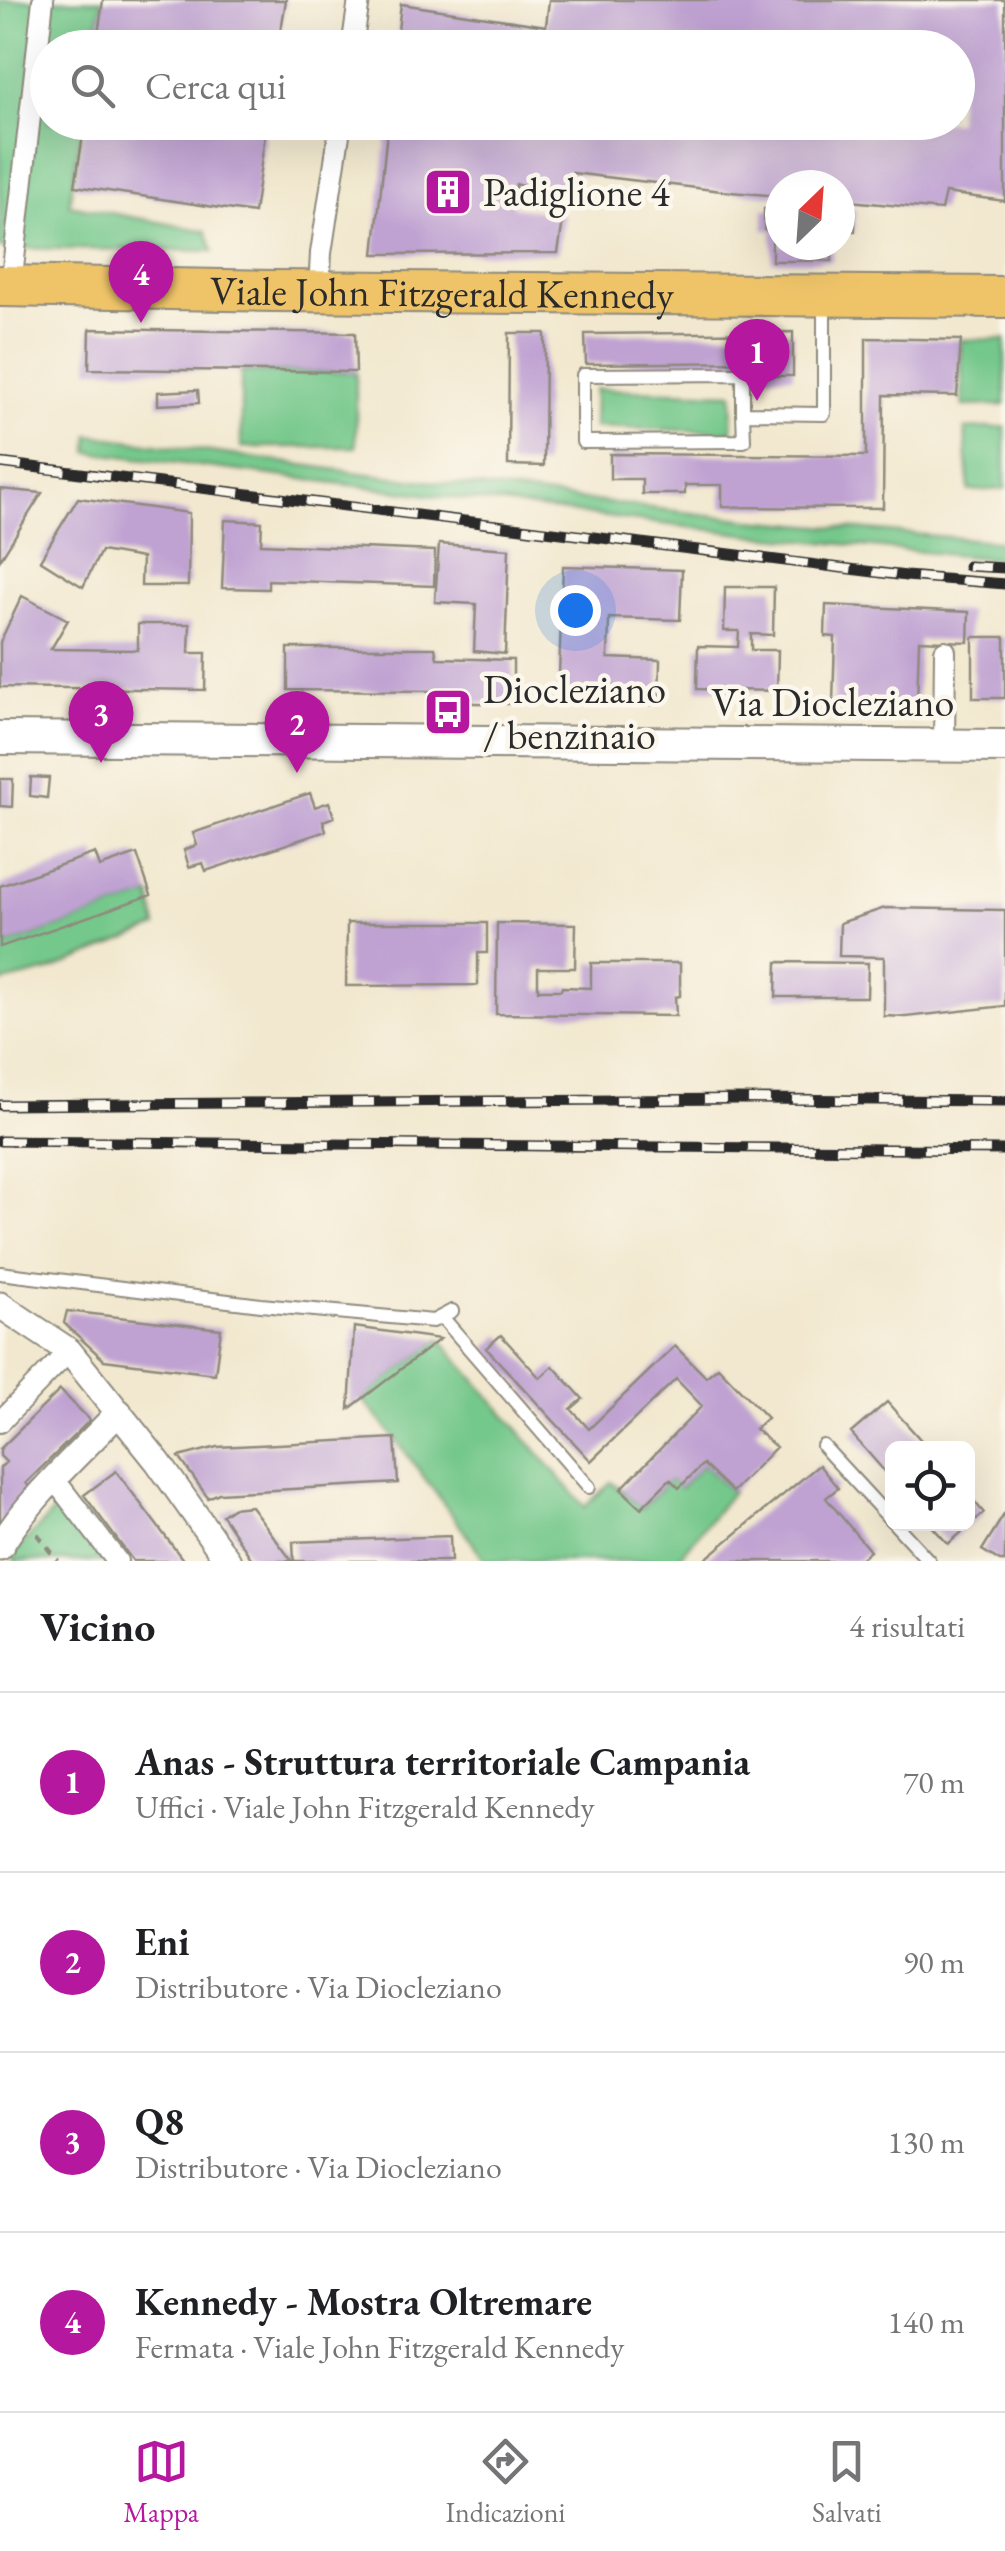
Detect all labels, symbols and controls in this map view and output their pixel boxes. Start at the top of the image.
search box [30,30,975,140]
icon: search [65,58,120,113]
text: Cerca qui [145,61,286,110]
building icon: Padiglione 4 [422,166,474,218]
place label: Padiglione 4 [483,166,670,218]
north arrow [765,170,855,260]
pin: 4 [108,240,174,323]
street label: Viale John Fitzgerald Kennedy [210,264,675,320]
pin: 1 [724,318,790,401]
your location [550,585,601,636]
place label: Diocleziano / benzinaio [483,663,666,761]
street label: Via Diocleziano [712,676,954,728]
pin: 3 [68,680,134,763]
bus stop icon: Diocleziano / benzinaio [422,686,474,738]
pin: 2 [264,690,330,773]
map controls [885,1441,975,1531]
button: locate [885,1441,975,1531]
text: Vicino [40,1599,155,1654]
text: 4 risultati [849,1605,965,1647]
text: Anas - Struttura territoriale Campania [135,1737,750,1786]
text: 1 [64,1761,81,1803]
text: 70 m [903,1761,965,1803]
text: Uffici · Viale John Fitzgerald Kennedy [135,1786,594,1828]
text: Eni [135,1917,190,1966]
text: 2 [64,1941,81,1983]
text: 90 m [903,1941,965,1983]
text: Distributore · Via Diocleziano [135,1966,502,2008]
text: Q8 [135,2097,184,2146]
text: 3 [64,2121,81,2163]
text: 130 m [888,2121,965,2163]
text: Distributore · Via Diocleziano [135,2146,502,2188]
text: Kennedy - Mostra Oltremare [135,2277,592,2326]
text: 4 [64,2301,81,2343]
text: 140 m [888,2301,965,2343]
text: Fermata · Viale John Fitzgerald Kennedy [135,2326,624,2368]
tab: Mappa [123,2434,199,2530]
tab: Indicazioni [446,2434,565,2530]
tab: Salvati [812,2434,882,2530]

